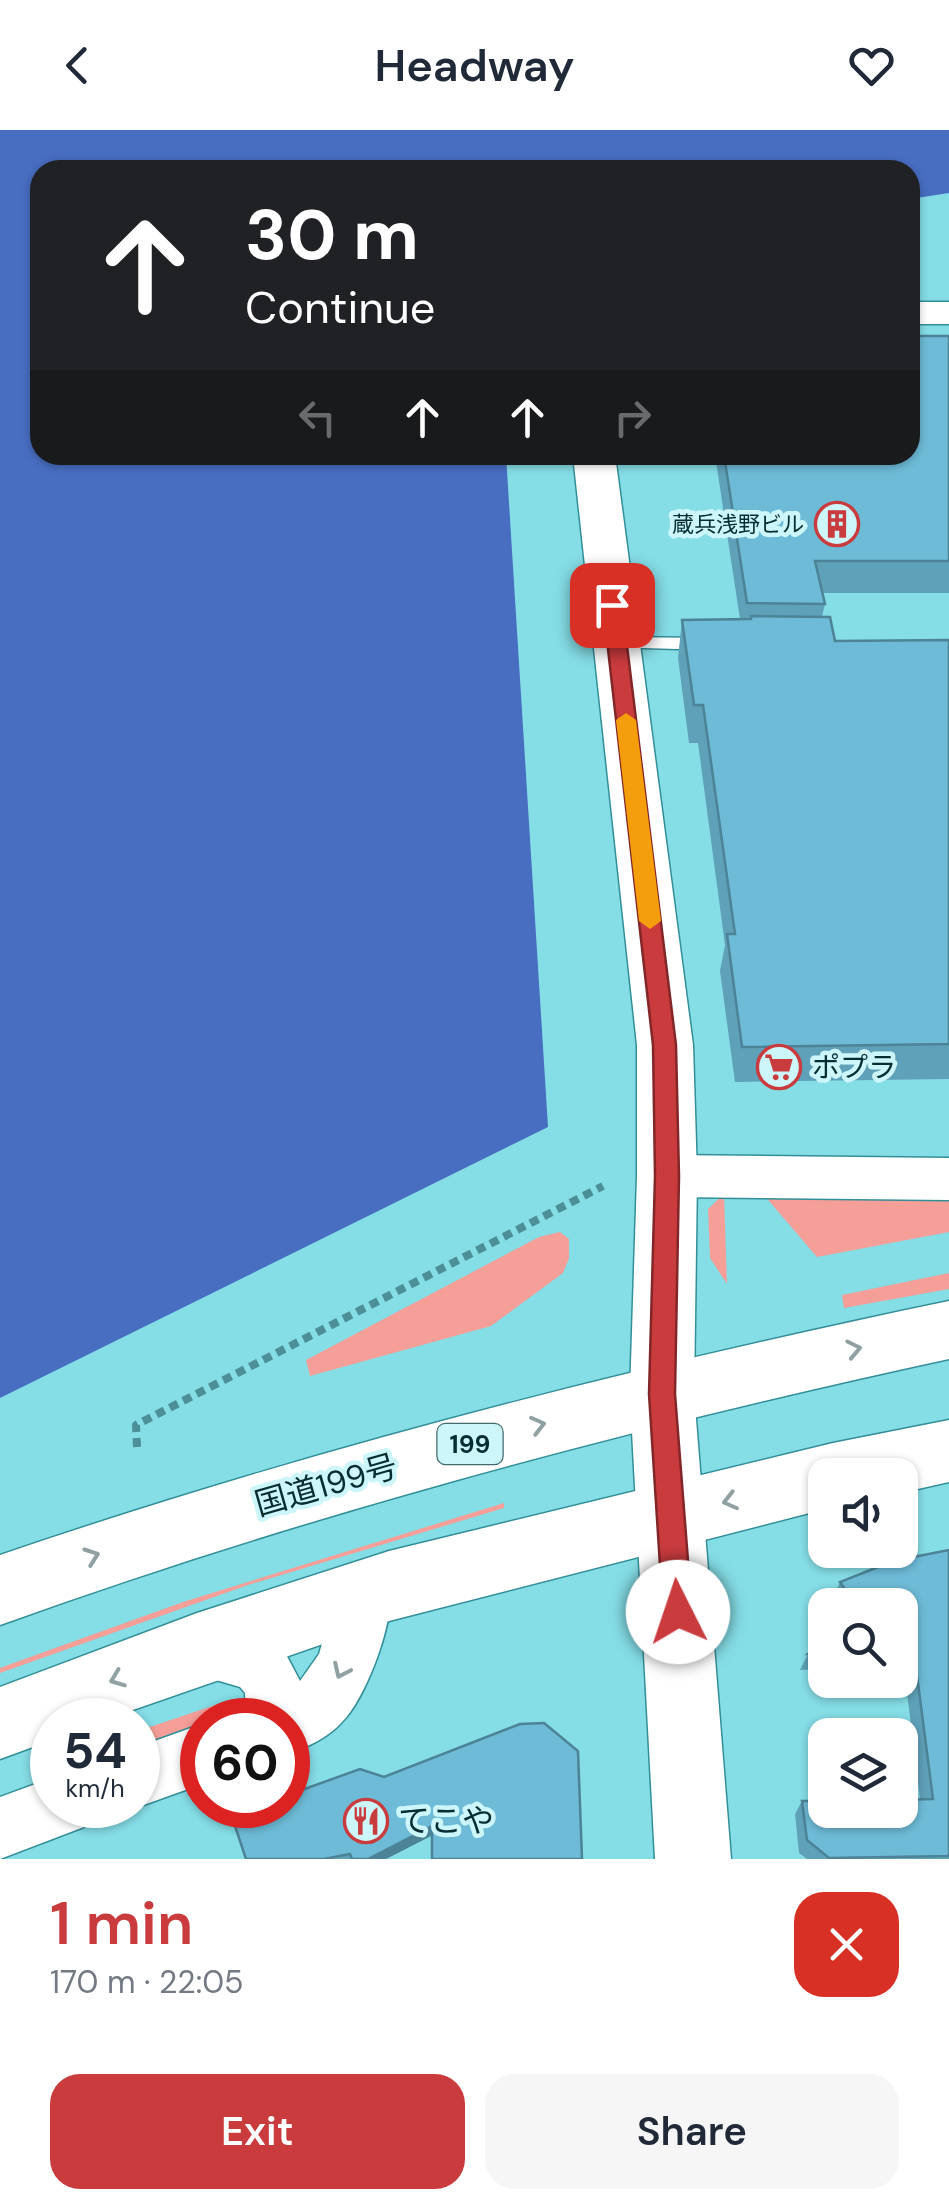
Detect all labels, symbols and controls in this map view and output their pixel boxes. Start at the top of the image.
text: Headway [375,36,574,95]
icon: back [50,38,105,93]
icon: heart [844,38,899,93]
text: 30 m [245,190,419,281]
icon: ahead [80,200,210,330]
text: Continue [245,278,435,337]
icon: left [290,390,345,445]
icon: ahead [395,390,450,445]
icon: ahead [500,390,555,445]
icon: right [605,390,660,445]
building icon: 蔵兵浅野ビル [814,501,860,547]
place label: 蔵兵浅野ビル [672,510,804,539]
pin [570,563,655,648]
icon: arrive [585,578,640,633]
supermarket icon: ポプラ [756,1044,802,1090]
place label: ポプラ [812,1049,896,1086]
one-way arrow [845,1340,862,1361]
one-way arrow [529,1416,546,1437]
road number: 199 [438,1424,502,1464]
street label: 国道199号 [250,1445,402,1525]
map controls [808,1458,918,1828]
button: sound [808,1458,918,1568]
one-way arrow [722,1489,739,1510]
one-way arrow [82,1548,99,1568]
position arrow [626,1560,730,1664]
button: search [808,1588,918,1698]
one-way arrow [333,1661,353,1679]
one-way arrow [109,1668,126,1688]
speed limit sign: 60 [180,1698,310,1828]
text: 54 [63,1718,127,1784]
button: layers [808,1718,918,1828]
text: km/h [65,1772,125,1805]
restaurant icon: てこや [343,1798,389,1844]
place label: てこや [398,1800,494,1842]
text: 1 min [50,1884,193,1963]
button: close [794,1892,899,1997]
text: 170 m · 22:05 [50,1961,244,2003]
button: Exit [50,2074,465,2189]
button: Share [485,2074,899,2189]

